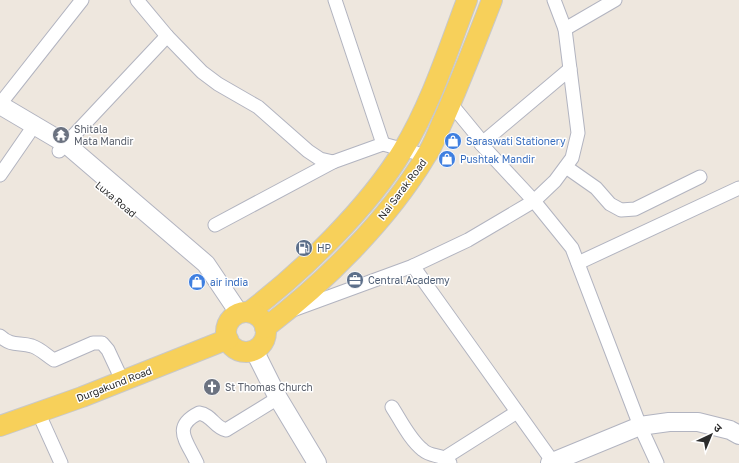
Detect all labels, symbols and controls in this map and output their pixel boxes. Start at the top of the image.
place label: Shitala Mata Mandir [74,123,134,147]
temple icon: Shitala Mata Mandir [51,125,71,145]
shop icon: Saraswati Stationery [443,131,463,151]
place label: Saraswati Stationery [466,135,566,147]
shop icon: Pushtak Mandir [437,149,457,169]
place label: Pushtak Mandir [460,153,535,165]
street label: Nai Sarak Road [375,156,429,222]
street label: Luxa Road [93,178,139,220]
fuel station icon: HP [294,238,314,258]
place label: HP [317,242,332,254]
office icon: Central Academy [345,270,365,290]
shop icon: air india [187,272,207,292]
place label: Central Academy [368,274,450,286]
place label: air india [210,276,248,288]
street label: Durgakund Road [75,364,153,404]
church icon: St Thomas Church [202,377,222,397]
place label: St Thomas Church [225,381,313,393]
north arrow [691,415,731,455]
text: उ [711,421,726,435]

